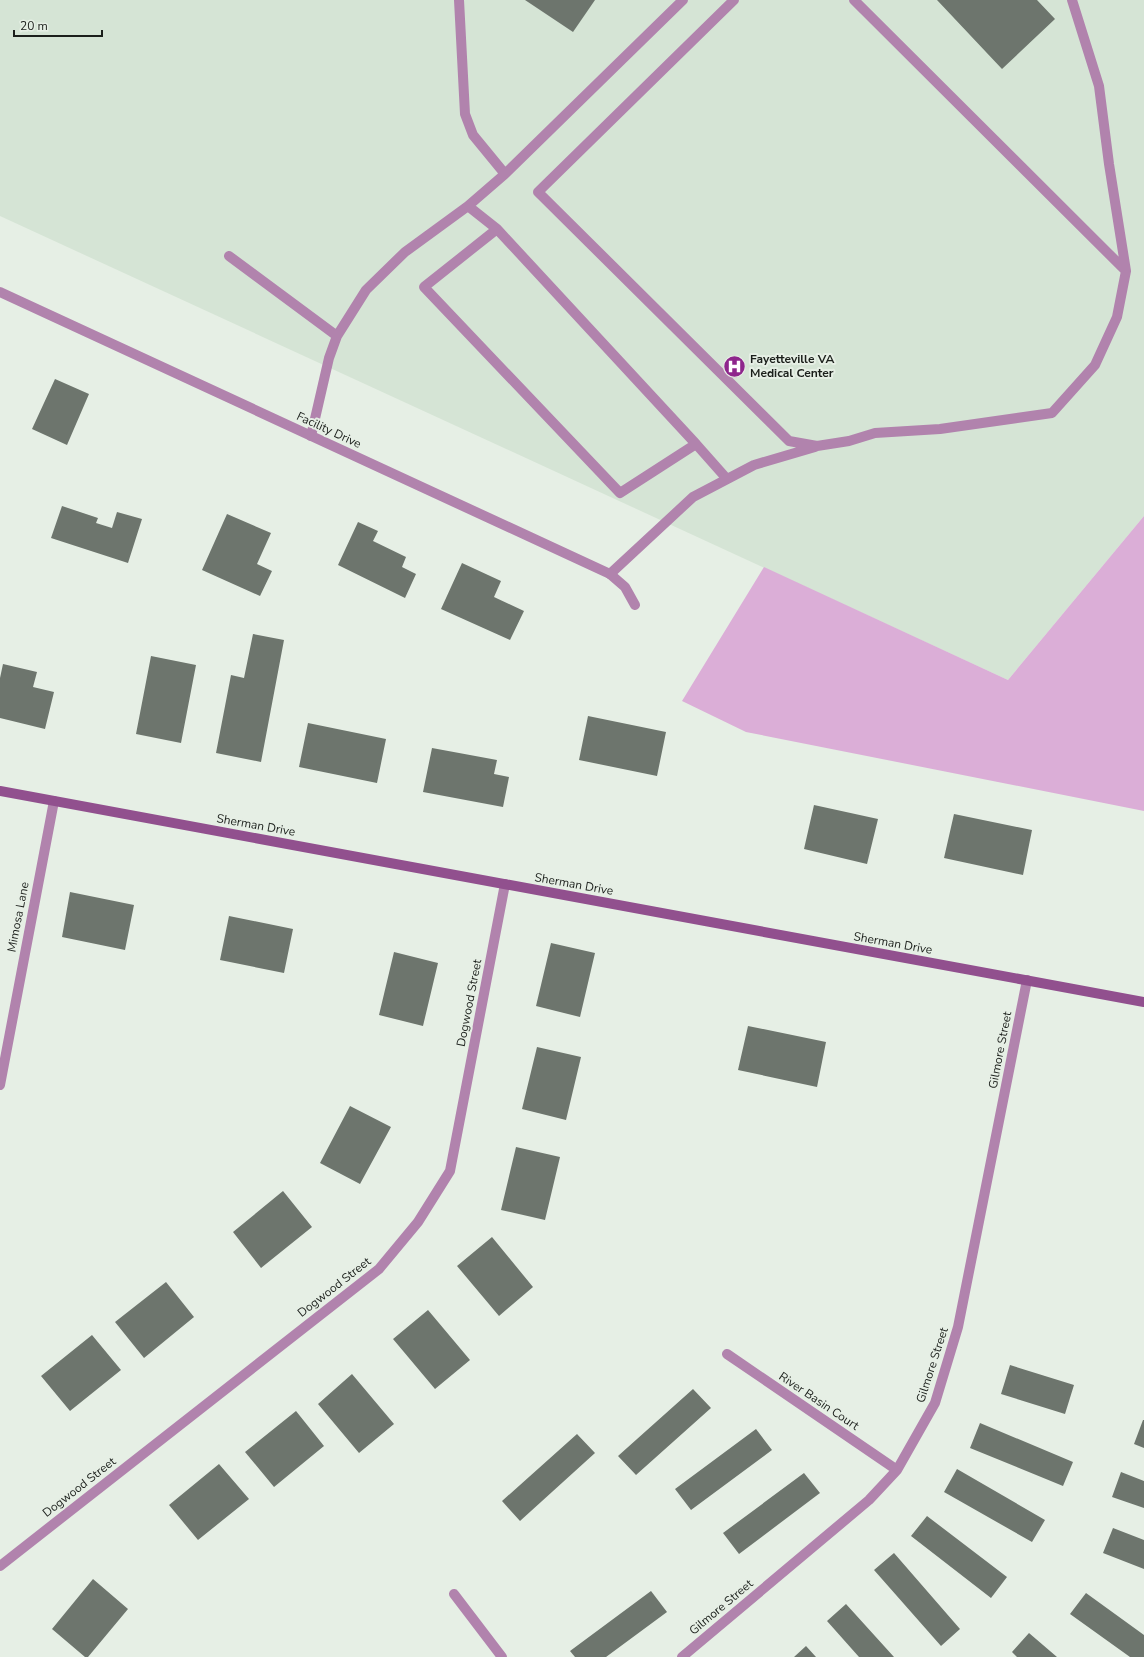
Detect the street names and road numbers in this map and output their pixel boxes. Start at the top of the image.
street label: Facility Drive [294,408,364,452]
street label: Sherman Drive [215,810,297,840]
street label: Sherman Drive [533,869,615,899]
street label: Mimosa Lane [3,880,33,954]
street label: Sherman Drive [852,928,934,958]
street label: Dogwood Street [453,957,485,1048]
street label: Gilmore Street [985,1009,1015,1090]
street label: Dogwood Street [294,1253,375,1321]
street label: Gilmore Street [912,1324,952,1405]
street label: River Basin Court [776,1368,863,1434]
street label: Dogwood Street [39,1453,120,1521]
street label: Gilmore Street [686,1575,757,1638]

